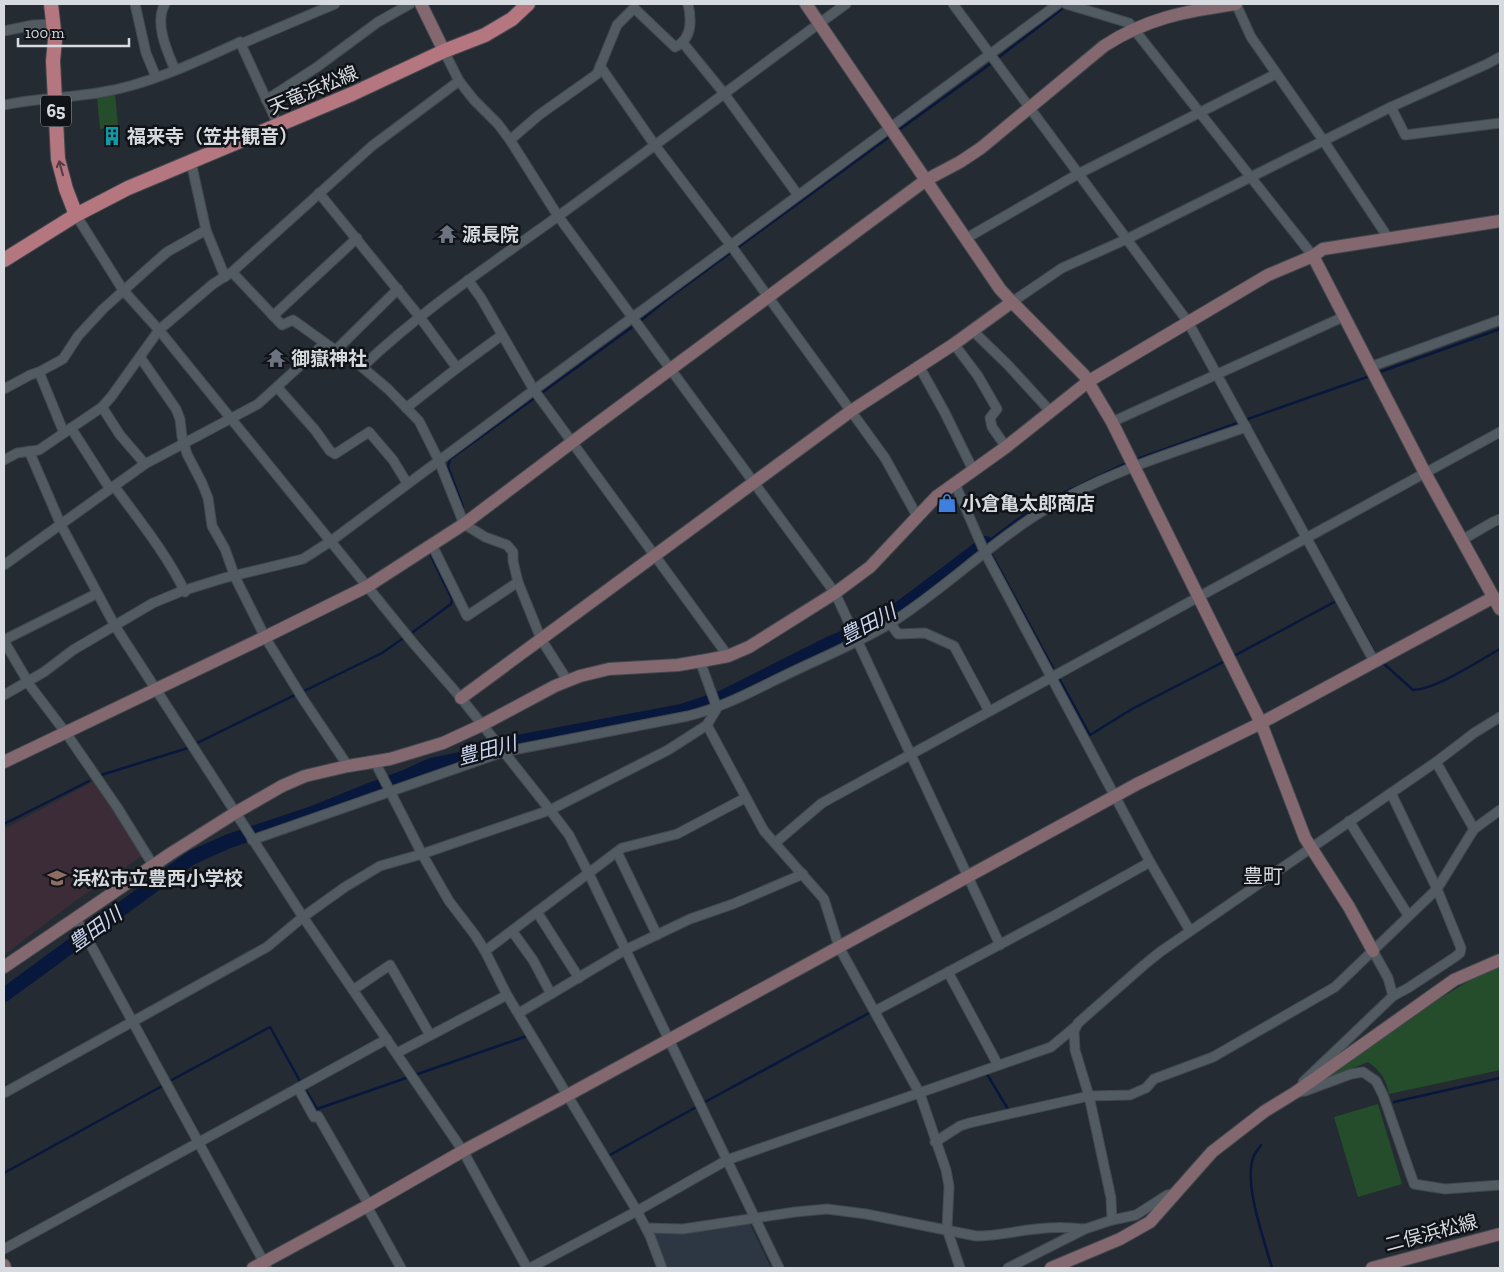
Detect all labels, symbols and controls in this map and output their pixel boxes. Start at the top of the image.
scale bar [18,15,129,47]
text: 100 m [25,24,64,42]
street label: 天竜浜松線 [265,61,361,119]
road number: 65 [41,95,71,126]
building icon: 福来寺（笠井観音） [101,125,123,147]
place label: 福来寺（笠井観音） [127,125,298,148]
one-way arrow [56,161,65,177]
temple icon: 源長院 [436,223,458,245]
place label: 源長院 [462,223,519,246]
temple icon: 御嶽神社 [265,347,287,369]
place label: 御嶽神社 [291,347,367,370]
shop icon: 小倉亀太郎商店 [936,492,958,514]
place label: 小倉亀太郎商店 [962,492,1095,515]
water label: 豊田川 [836,598,902,649]
water label: 豊田川 [455,730,521,769]
district label: 豊町 [1243,864,1283,888]
school or university icon: 浜松市立豊西小学校 [46,867,68,889]
place label: 浜松市立豊西小学校 [72,867,243,890]
water label: 豊田川 [64,900,128,956]
street label: 二俣浜松線 [1382,1210,1480,1256]

